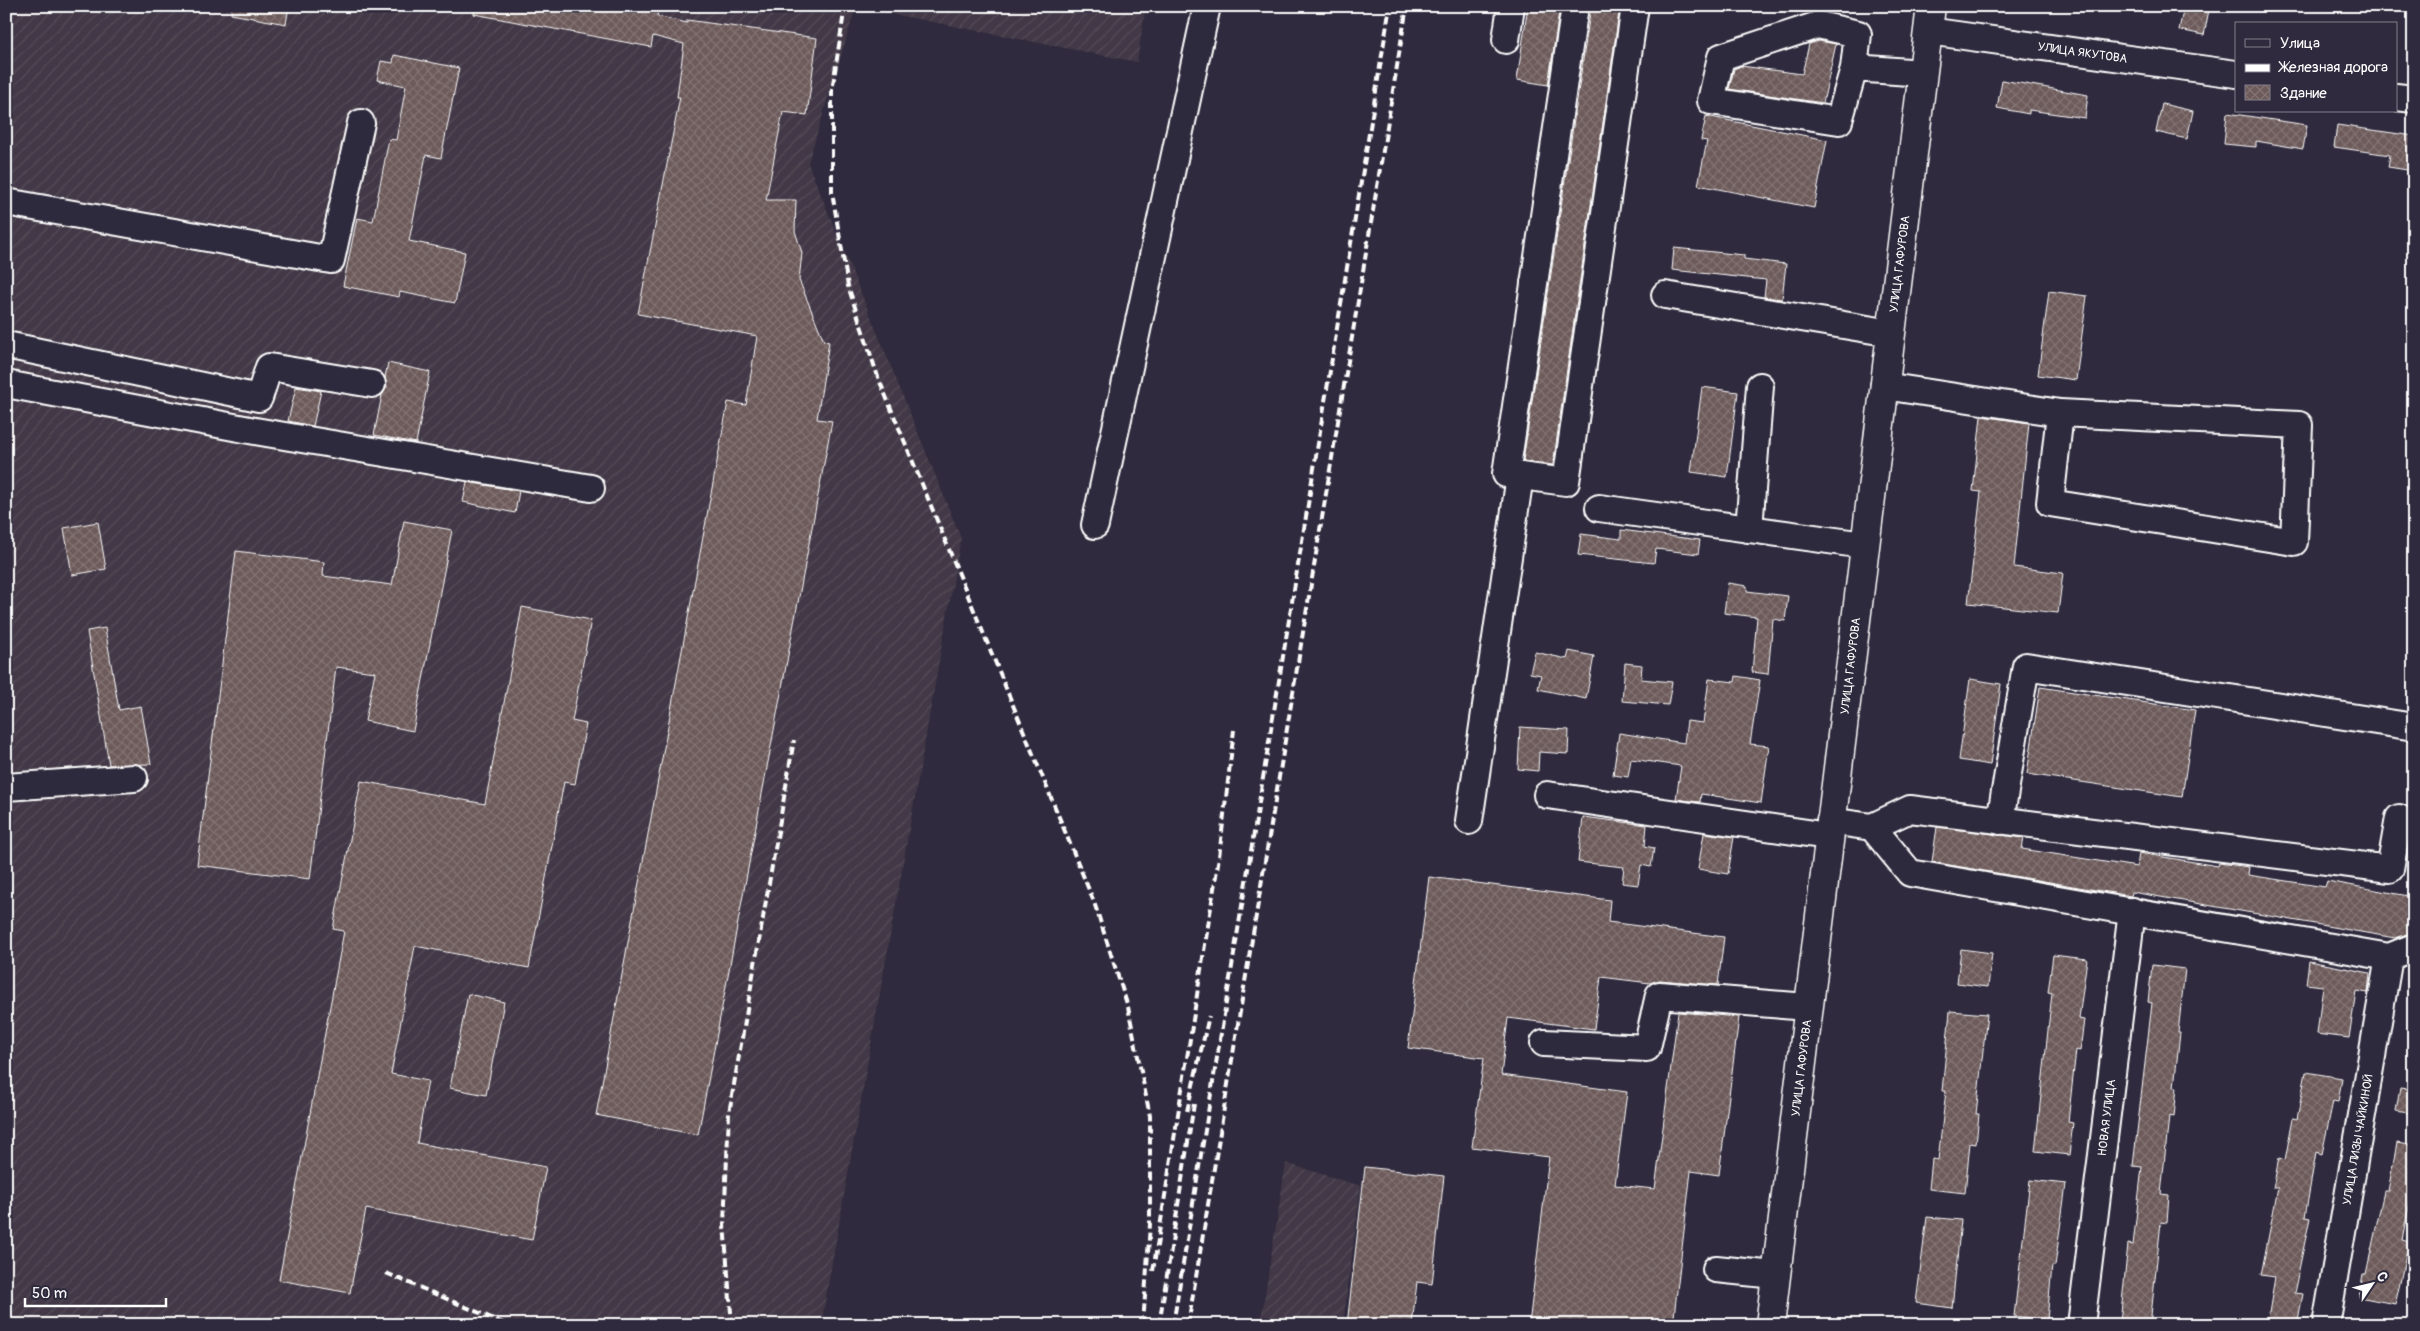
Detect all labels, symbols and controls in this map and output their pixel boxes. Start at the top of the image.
legend [2235,22,2398,112]
text: Улица [2280,34,2320,53]
street label: УЛИЦА ЯКУТОВА [2037,39,2129,66]
text: Железная дорога [2278,58,2388,77]
text: Здание [2280,84,2327,103]
street label: УЛИЦА ГАФУРОВА [1886,214,1913,313]
street label: УЛИЦА ГАФУРОВА [1837,616,1864,715]
street label: УЛИЦА ГАФУРОВА [1788,1018,1815,1117]
street label: УЛИЦА ЛИЗЫ ЧАЙКИНОЙ [2339,1073,2376,1206]
street label: НОВАЯ УЛИЦА [2094,1078,2119,1157]
north arrow [2348,1258,2398,1308]
text: С [2373,1268,2392,1286]
scale bar [25,1276,166,1308]
text: 50 m [32,1284,67,1303]

